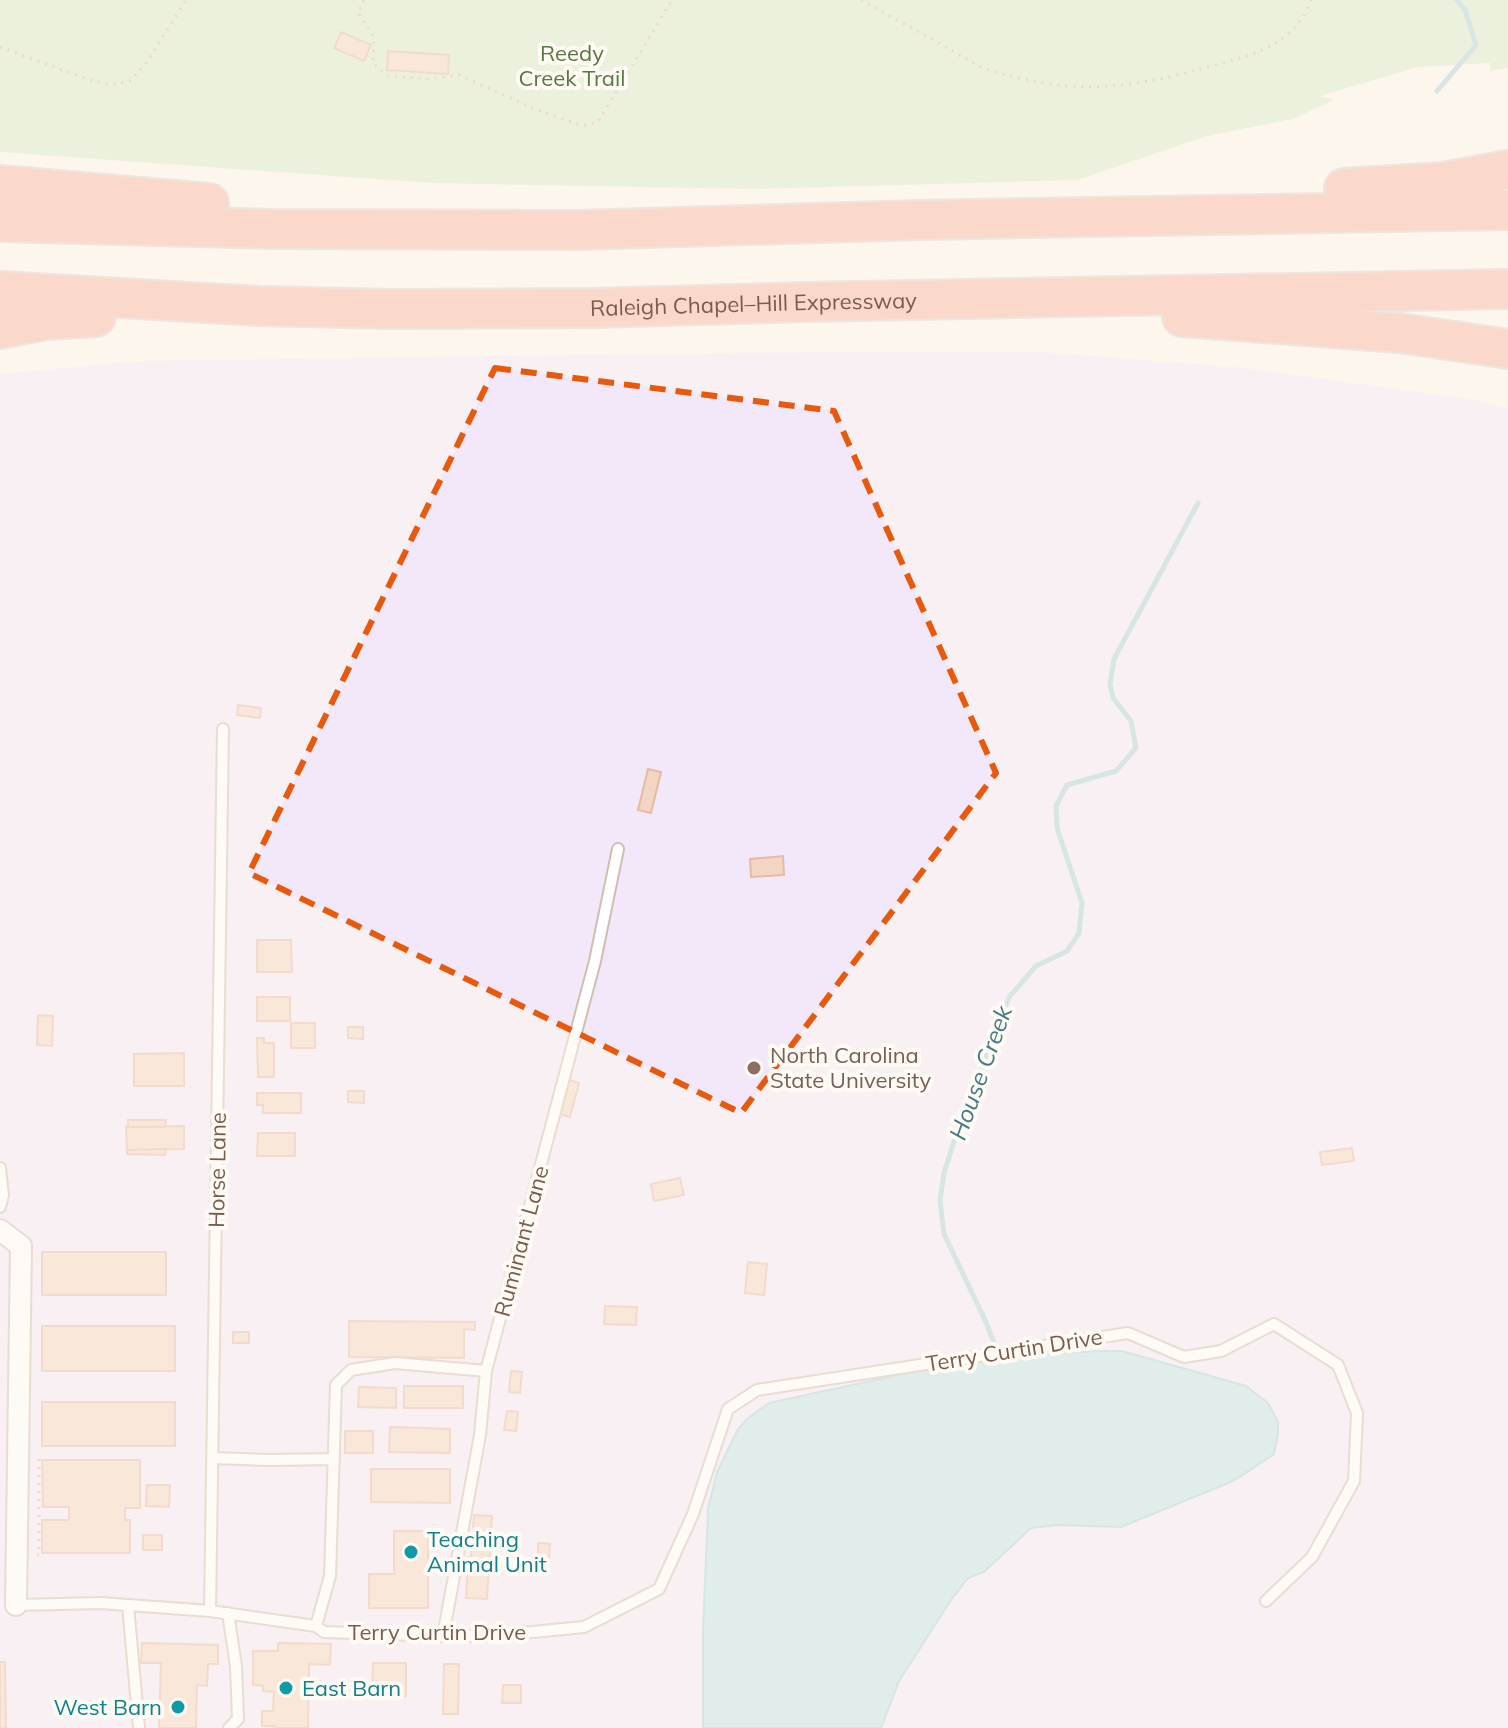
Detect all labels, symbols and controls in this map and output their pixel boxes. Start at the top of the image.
park label: Reedy Creek Trail [518,39,626,92]
street label: Raleigh Chapel–Hill Expressway [590,286,917,322]
water label: House Creek [942,1001,1018,1144]
place label: North Carolina State University [770,1041,931,1094]
marker: North Carolina State University [745,1059,763,1077]
street label: Horse Lane [202,1112,232,1228]
street label: Ruminant Lane [487,1163,555,1319]
street label: Terry Curtin Drive [924,1322,1104,1378]
place label: Teaching Animal Unit [427,1525,547,1578]
marker: Teaching Animal Unit [402,1543,420,1561]
street label: Terry Curtin Drive [348,1618,526,1646]
place label: East Barn [302,1674,401,1702]
marker: East Barn [277,1679,295,1697]
place label: West Barn [54,1693,162,1721]
marker: West Barn [169,1698,187,1716]

